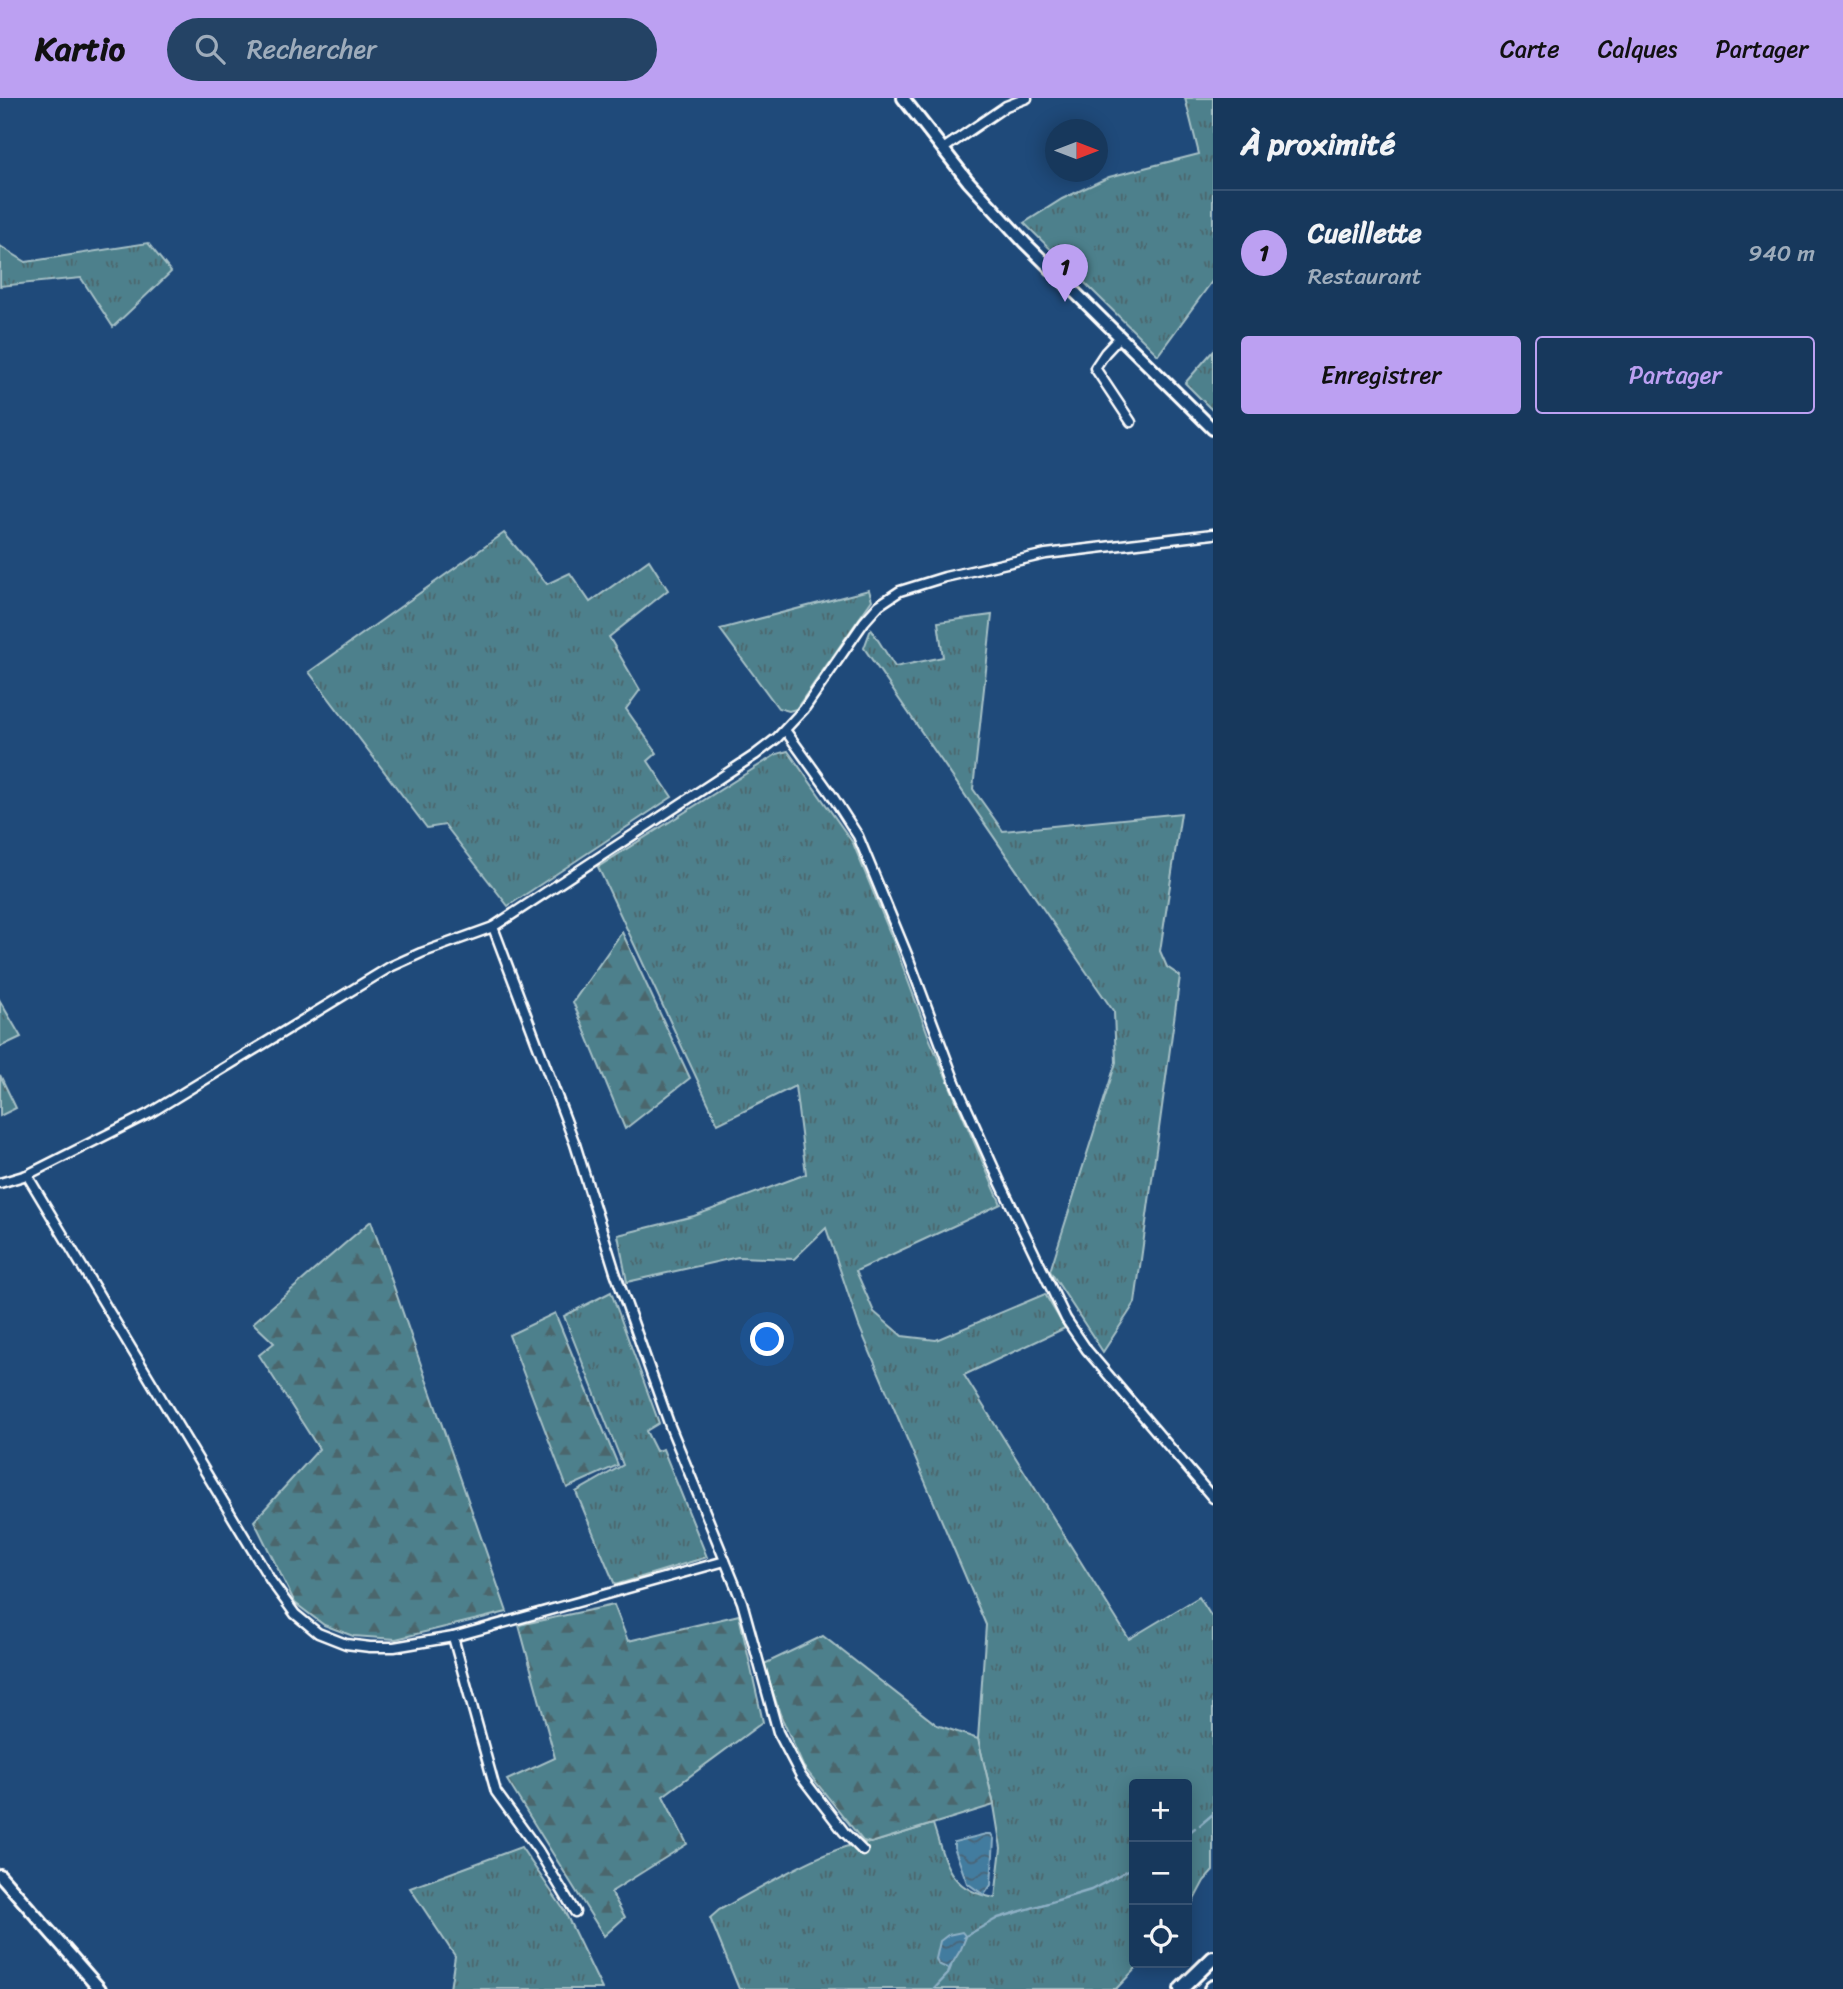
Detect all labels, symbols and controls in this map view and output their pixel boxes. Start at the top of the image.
search box [167,18,657,81]
text: Kartio [35,20,125,78]
text: Rechercher [247,26,377,72]
text: Carte [1500,28,1560,70]
text: Calques [1598,28,1677,70]
text: Partager [1715,28,1808,70]
icon: search [191,30,229,68]
text: À proximité [1241,117,1395,171]
north arrow [1045,119,1108,182]
text: Cueillette [1308,210,1422,256]
text: 1 [1259,233,1269,274]
text: 940 m [1748,233,1815,274]
pin: 1 [1042,244,1088,302]
text: Restaurant [1308,256,1422,297]
button: Enregistrer [1241,336,1521,414]
button: Partager [1535,336,1815,414]
your location [750,1322,784,1356]
map controls [1129,1779,1192,1968]
button: + [1129,1779,1192,1842]
button: − [1129,1842,1192,1905]
button: locate [1129,1905,1192,1968]

